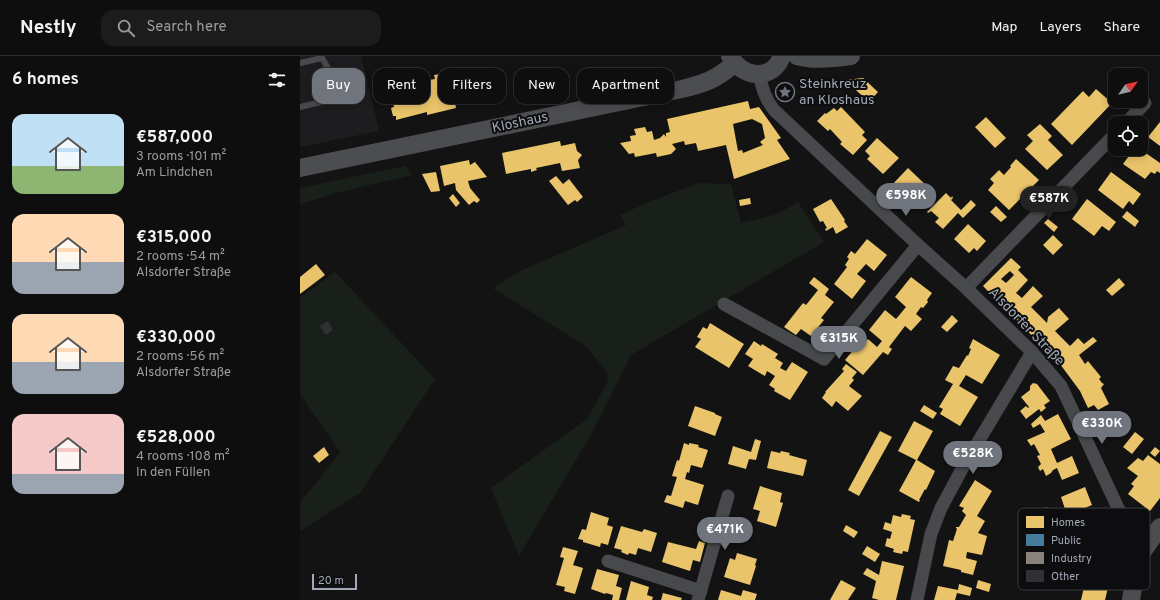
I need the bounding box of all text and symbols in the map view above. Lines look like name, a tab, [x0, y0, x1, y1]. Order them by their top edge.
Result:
search box	[101, 10, 381, 46]
text: Nestly	[20, 16, 77, 40]
icon: search	[115, 17, 137, 39]
text: Search here	[147, 18, 227, 37]
text: Map	[991, 19, 1017, 36]
text: Layers	[1039, 19, 1081, 36]
text: Share	[1103, 19, 1140, 36]
chip: Buy	[312, 68, 365, 104]
chip: Rent	[373, 68, 430, 104]
chip: Filters	[438, 68, 506, 104]
chip: New	[514, 68, 569, 104]
chip: Apartment	[577, 68, 674, 104]
north arrow	[1108, 68, 1148, 108]
map controls	[1108, 68, 1148, 156]
text: 6 homes	[12, 69, 79, 91]
icon: filters	[266, 69, 288, 91]
place label: Steinkreuz an Kloshaus	[799, 76, 875, 109]
place icon: Steinkreuz an Kloshaus	[774, 81, 796, 103]
street label: Kloshaus	[490, 109, 550, 137]
button: locate	[1108, 116, 1148, 156]
text: €587,000	[136, 127, 213, 149]
icon: home	[44, 130, 92, 178]
text: 3 rooms · 101 m²	[136, 149, 226, 165]
text: Am Lindchen	[136, 165, 213, 181]
pin: €598K	[878, 183, 934, 217]
pin: €587K	[1021, 186, 1077, 220]
text: €598K	[885, 188, 927, 204]
text: €587K	[1029, 191, 1069, 207]
text: €315,000	[136, 227, 212, 249]
icon: home	[44, 230, 92, 278]
text: 2 rooms · 54 m²	[136, 249, 225, 265]
text: Alsdorfer Straße	[136, 265, 231, 281]
street label: Alsdorfer Straße	[984, 284, 1068, 370]
pin: €315K	[811, 326, 867, 360]
text: €330,000	[136, 327, 216, 349]
icon: home	[44, 330, 92, 378]
text: €315K	[820, 331, 858, 347]
text: 2 rooms · 56 m²	[136, 349, 224, 365]
text: Alsdorfer Straße	[136, 365, 231, 381]
pin: €330K	[1074, 411, 1130, 445]
text: €330K	[1081, 416, 1123, 432]
text: €528,000	[136, 427, 216, 449]
icon: home	[44, 430, 92, 478]
pin: €528K	[945, 441, 1001, 475]
text: €528K	[952, 446, 994, 462]
text: 4 rooms · 108 m²	[136, 449, 230, 465]
text: In den Füllen	[136, 465, 210, 481]
legend	[1018, 508, 1150, 590]
text: Homes	[1051, 516, 1085, 530]
pin: €471K	[697, 517, 753, 551]
text: €471K	[706, 522, 744, 538]
text: Public	[1051, 534, 1081, 548]
text: Industry	[1051, 552, 1092, 566]
text: Other	[1051, 570, 1080, 584]
scale bar	[312, 572, 357, 591]
text: 20 m	[318, 574, 344, 588]

